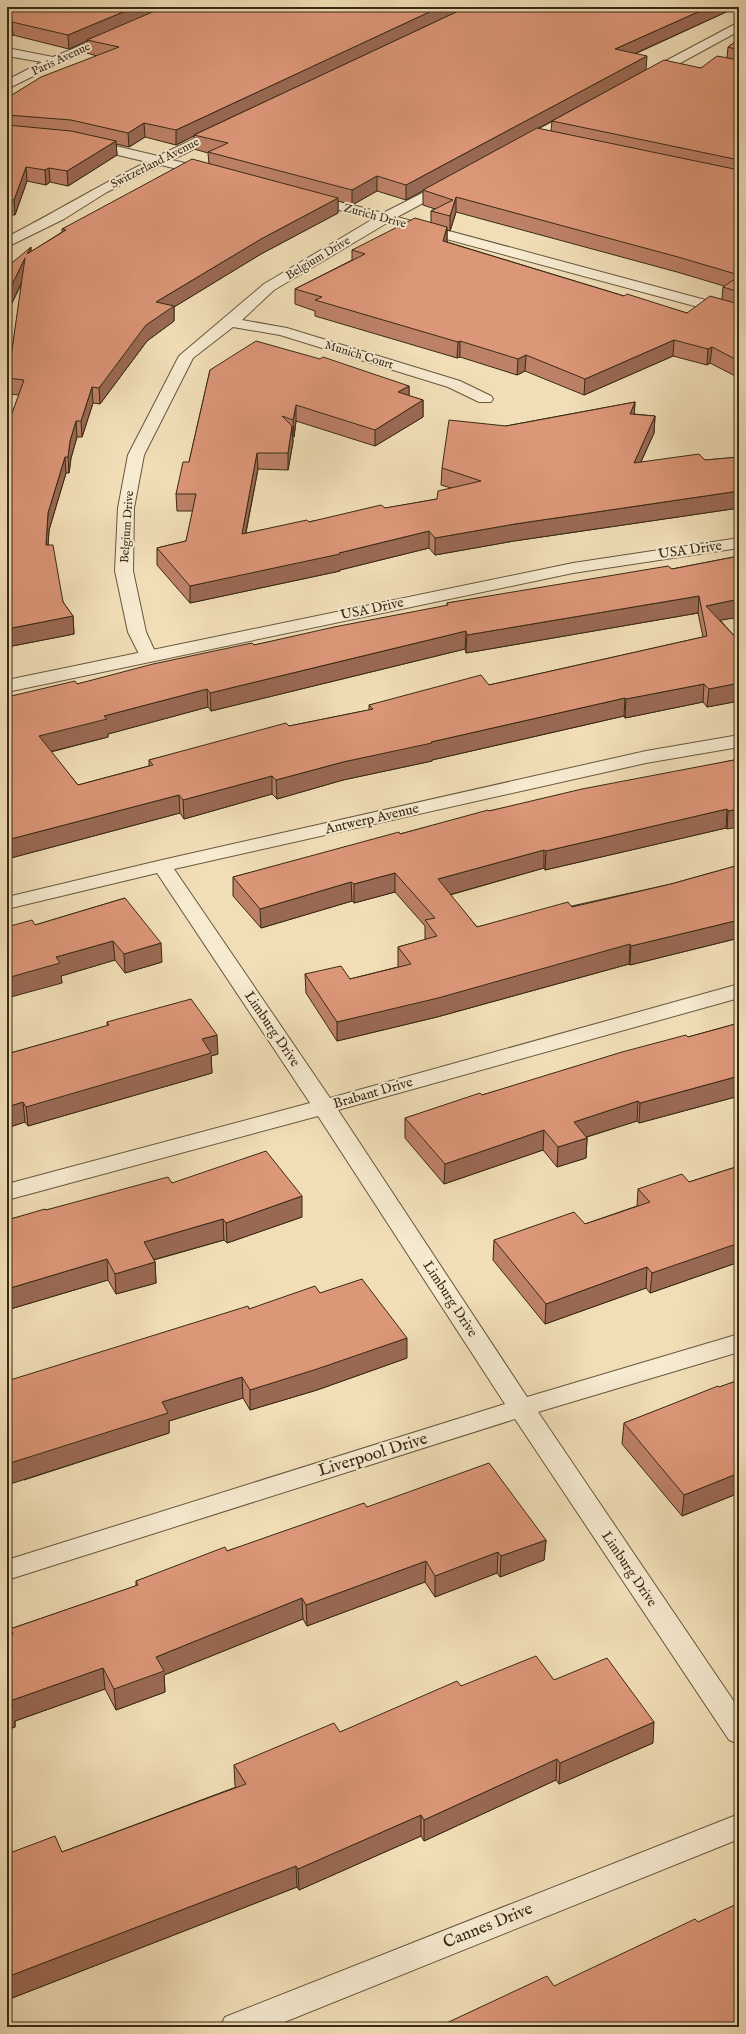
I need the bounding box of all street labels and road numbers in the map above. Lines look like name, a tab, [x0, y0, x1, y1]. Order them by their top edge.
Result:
street label: Paris Avenue	[29, 39, 93, 79]
street label: Switzerland Avenue	[108, 134, 202, 192]
street label: Zurich Drive	[342, 200, 408, 232]
street label: Belgium Drive	[283, 233, 353, 283]
street label: Munich Court	[323, 337, 395, 373]
street label: Belgium Drive	[117, 490, 137, 564]
street label: USA Drive	[657, 537, 724, 563]
street label: USA Drive	[339, 593, 406, 624]
street label: Antwerp Avenue	[322, 799, 421, 839]
street label: Limburg Drive	[240, 988, 304, 1071]
street label: Brabant Drive	[331, 1073, 415, 1113]
street label: Limburg Drive	[419, 1257, 482, 1341]
street label: Liverpool Drive	[316, 1428, 431, 1482]
street label: Limburg Drive	[597, 1528, 661, 1611]
street label: Cannes Drive	[440, 1898, 536, 1953]

